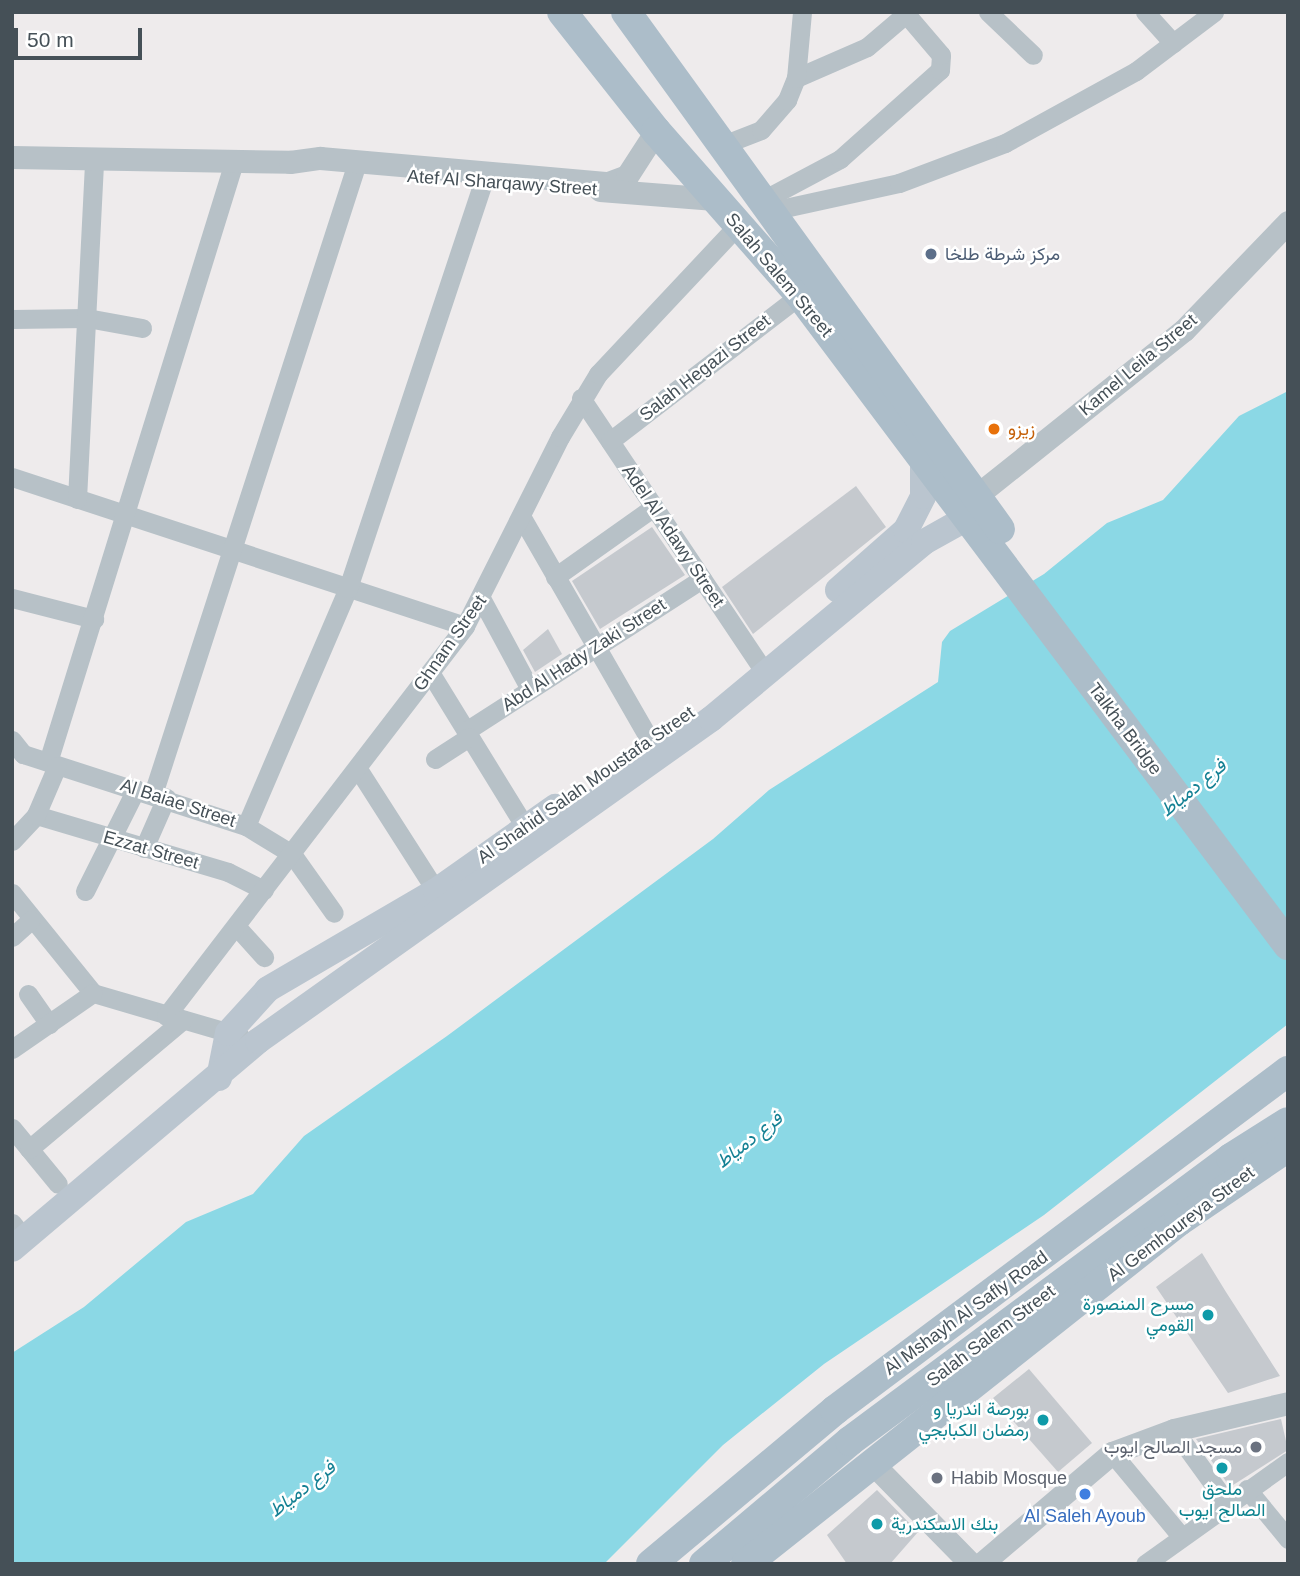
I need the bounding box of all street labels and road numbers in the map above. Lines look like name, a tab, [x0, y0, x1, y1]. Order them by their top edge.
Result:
street label: Atef Al Sharqawy Street	[406, 166, 598, 200]
street label: Salah Salem Street	[721, 209, 837, 341]
street label: Kamel Leila Street	[1075, 309, 1201, 421]
street label: Salah Hegazi Street	[635, 310, 775, 426]
street label: Adel Al Adawy Street	[617, 460, 729, 612]
street label: Ghnam Street	[409, 591, 491, 695]
street label: Abd Al Hady Zaki Street	[498, 594, 670, 716]
street label: Talkha Bridge	[1084, 679, 1166, 779]
street label: Al Shahid Salah Moustafa Street	[473, 702, 699, 868]
street label: Al Baiae Street	[118, 774, 238, 832]
street label: Ezzat Street	[101, 826, 201, 874]
street label: Al Gemhoureya Street	[1103, 1162, 1259, 1286]
street label: Al Mshayh Al Safly Road	[880, 1246, 1052, 1380]
street label: Salah Salem Street	[923, 1281, 1059, 1391]

